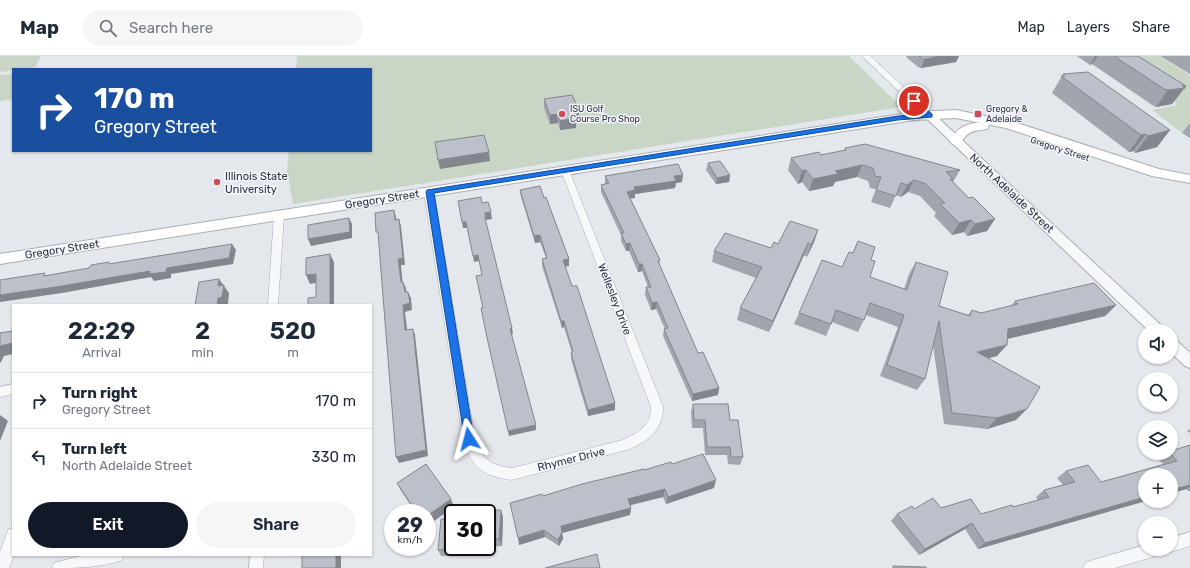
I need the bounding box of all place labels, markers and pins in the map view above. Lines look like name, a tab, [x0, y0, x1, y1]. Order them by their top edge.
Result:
pin	[897, 84, 931, 118]
place label: ISU Golf Course Pro Shop	[570, 104, 640, 124]
place label: Gregory & Adelaide	[986, 104, 1028, 124]
marker: ISU Golf Course Pro Shop	[557, 109, 567, 119]
marker: Gregory & Adelaide	[973, 109, 983, 119]
place label: Illinois State University	[225, 170, 288, 196]
marker: Illinois State University	[212, 177, 222, 187]

